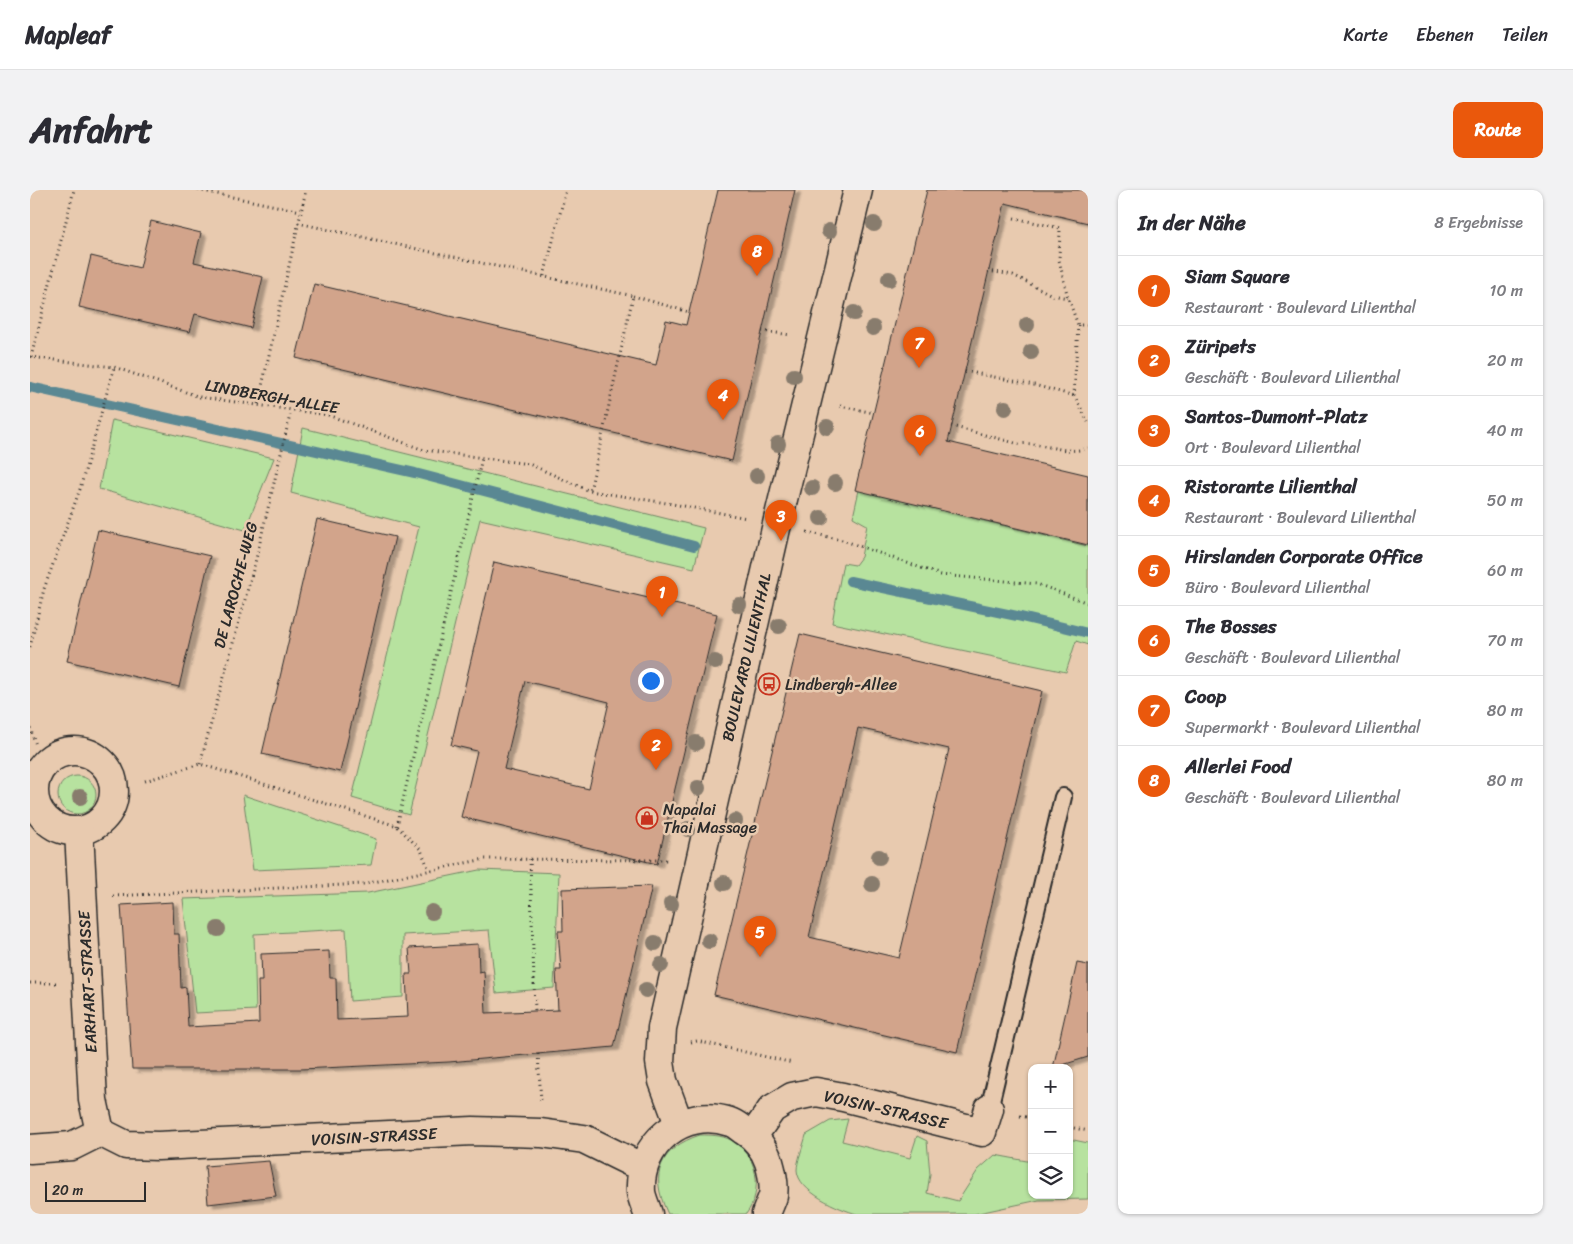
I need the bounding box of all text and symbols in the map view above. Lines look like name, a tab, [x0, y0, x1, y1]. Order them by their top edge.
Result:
text: Mapleaf	[25, 14, 111, 56]
text: Karte	[1344, 19, 1388, 51]
text: Ebenen	[1416, 19, 1474, 51]
text: Teilen	[1502, 19, 1548, 51]
text: Anfahrt	[30, 99, 153, 161]
button: Route	[1453, 102, 1543, 158]
text: In der Nähe	[1138, 204, 1246, 242]
text: 8 Ergebnisse	[1434, 208, 1523, 237]
pin: 8	[741, 235, 773, 276]
text: Siam Square	[1185, 260, 1290, 293]
text: 1	[1151, 276, 1157, 305]
text: 10 m	[1490, 276, 1523, 305]
text: Restaurant · Boulevard Lilienthal	[1185, 293, 1416, 322]
pin: 7	[903, 327, 935, 368]
text: Züripets	[1185, 330, 1256, 363]
text: 2	[1149, 346, 1159, 375]
text: 20 m	[1487, 346, 1523, 375]
text: Geschäft · Boulevard Lilienthal	[1185, 363, 1400, 392]
street label: LINDBERGH-ALLEE	[203, 370, 342, 423]
pin: 4	[707, 379, 739, 420]
text: Santos-Dumont-Platz	[1185, 400, 1368, 433]
pin: 6	[904, 415, 936, 456]
text: 3	[1150, 416, 1158, 445]
text: 40 m	[1486, 416, 1523, 445]
text: Ort · Boulevard Lilienthal	[1185, 433, 1361, 462]
text: Ristorante Lilienthal	[1185, 470, 1357, 503]
text: 4	[1149, 486, 1159, 515]
text: 50 m	[1487, 486, 1523, 515]
pin: 3	[765, 500, 797, 541]
text: Restaurant · Boulevard Lilienthal	[1185, 503, 1416, 532]
street label: DE LAROCHE-WEG	[205, 519, 266, 651]
text: Hirslanden Corporate Office	[1185, 540, 1423, 573]
text: 5	[1149, 556, 1159, 585]
text: 60 m	[1487, 556, 1523, 585]
street label: BOULEVARD LILIENTHAL	[713, 569, 780, 744]
text: Büro · Boulevard Lilienthal	[1185, 573, 1370, 602]
pin: 1	[646, 576, 678, 617]
text: The Bosses	[1185, 610, 1277, 643]
text: 6	[1149, 626, 1159, 655]
text: 70 m	[1487, 626, 1523, 655]
text: Geschäft · Boulevard Lilienthal	[1185, 643, 1400, 672]
your location	[638, 668, 664, 694]
place label: Lindbergh-Allee	[785, 670, 897, 699]
bus stop icon: Lindbergh-Allee	[757, 672, 781, 696]
text: Coop	[1185, 680, 1226, 713]
text: 7	[1149, 696, 1159, 725]
text: 80 m	[1487, 696, 1523, 725]
text: Supermarkt · Boulevard Lilienthal	[1185, 713, 1421, 742]
pin: 2	[640, 729, 672, 770]
text: Allerlei Food	[1185, 750, 1291, 783]
text: 8	[1149, 766, 1159, 795]
text: 80 m	[1487, 766, 1523, 795]
text: Geschäft · Boulevard Lilienthal	[1185, 783, 1400, 812]
place label: Napalai Thai Massage	[663, 795, 757, 842]
shop icon: Napalai Thai Massage	[635, 806, 659, 830]
street label: EARHART-STRASSE	[69, 909, 106, 1054]
pin: 5	[744, 916, 776, 957]
map controls	[1028, 1064, 1073, 1199]
button: +	[1028, 1064, 1073, 1109]
street label: VOISIN-STRASSE	[821, 1081, 952, 1138]
button: −	[1028, 1109, 1073, 1154]
street label: VOISIN-STRASSE	[310, 1119, 439, 1154]
button: layers	[1028, 1154, 1073, 1199]
text: 20 m	[52, 1178, 83, 1203]
scale bar	[45, 1179, 146, 1202]

